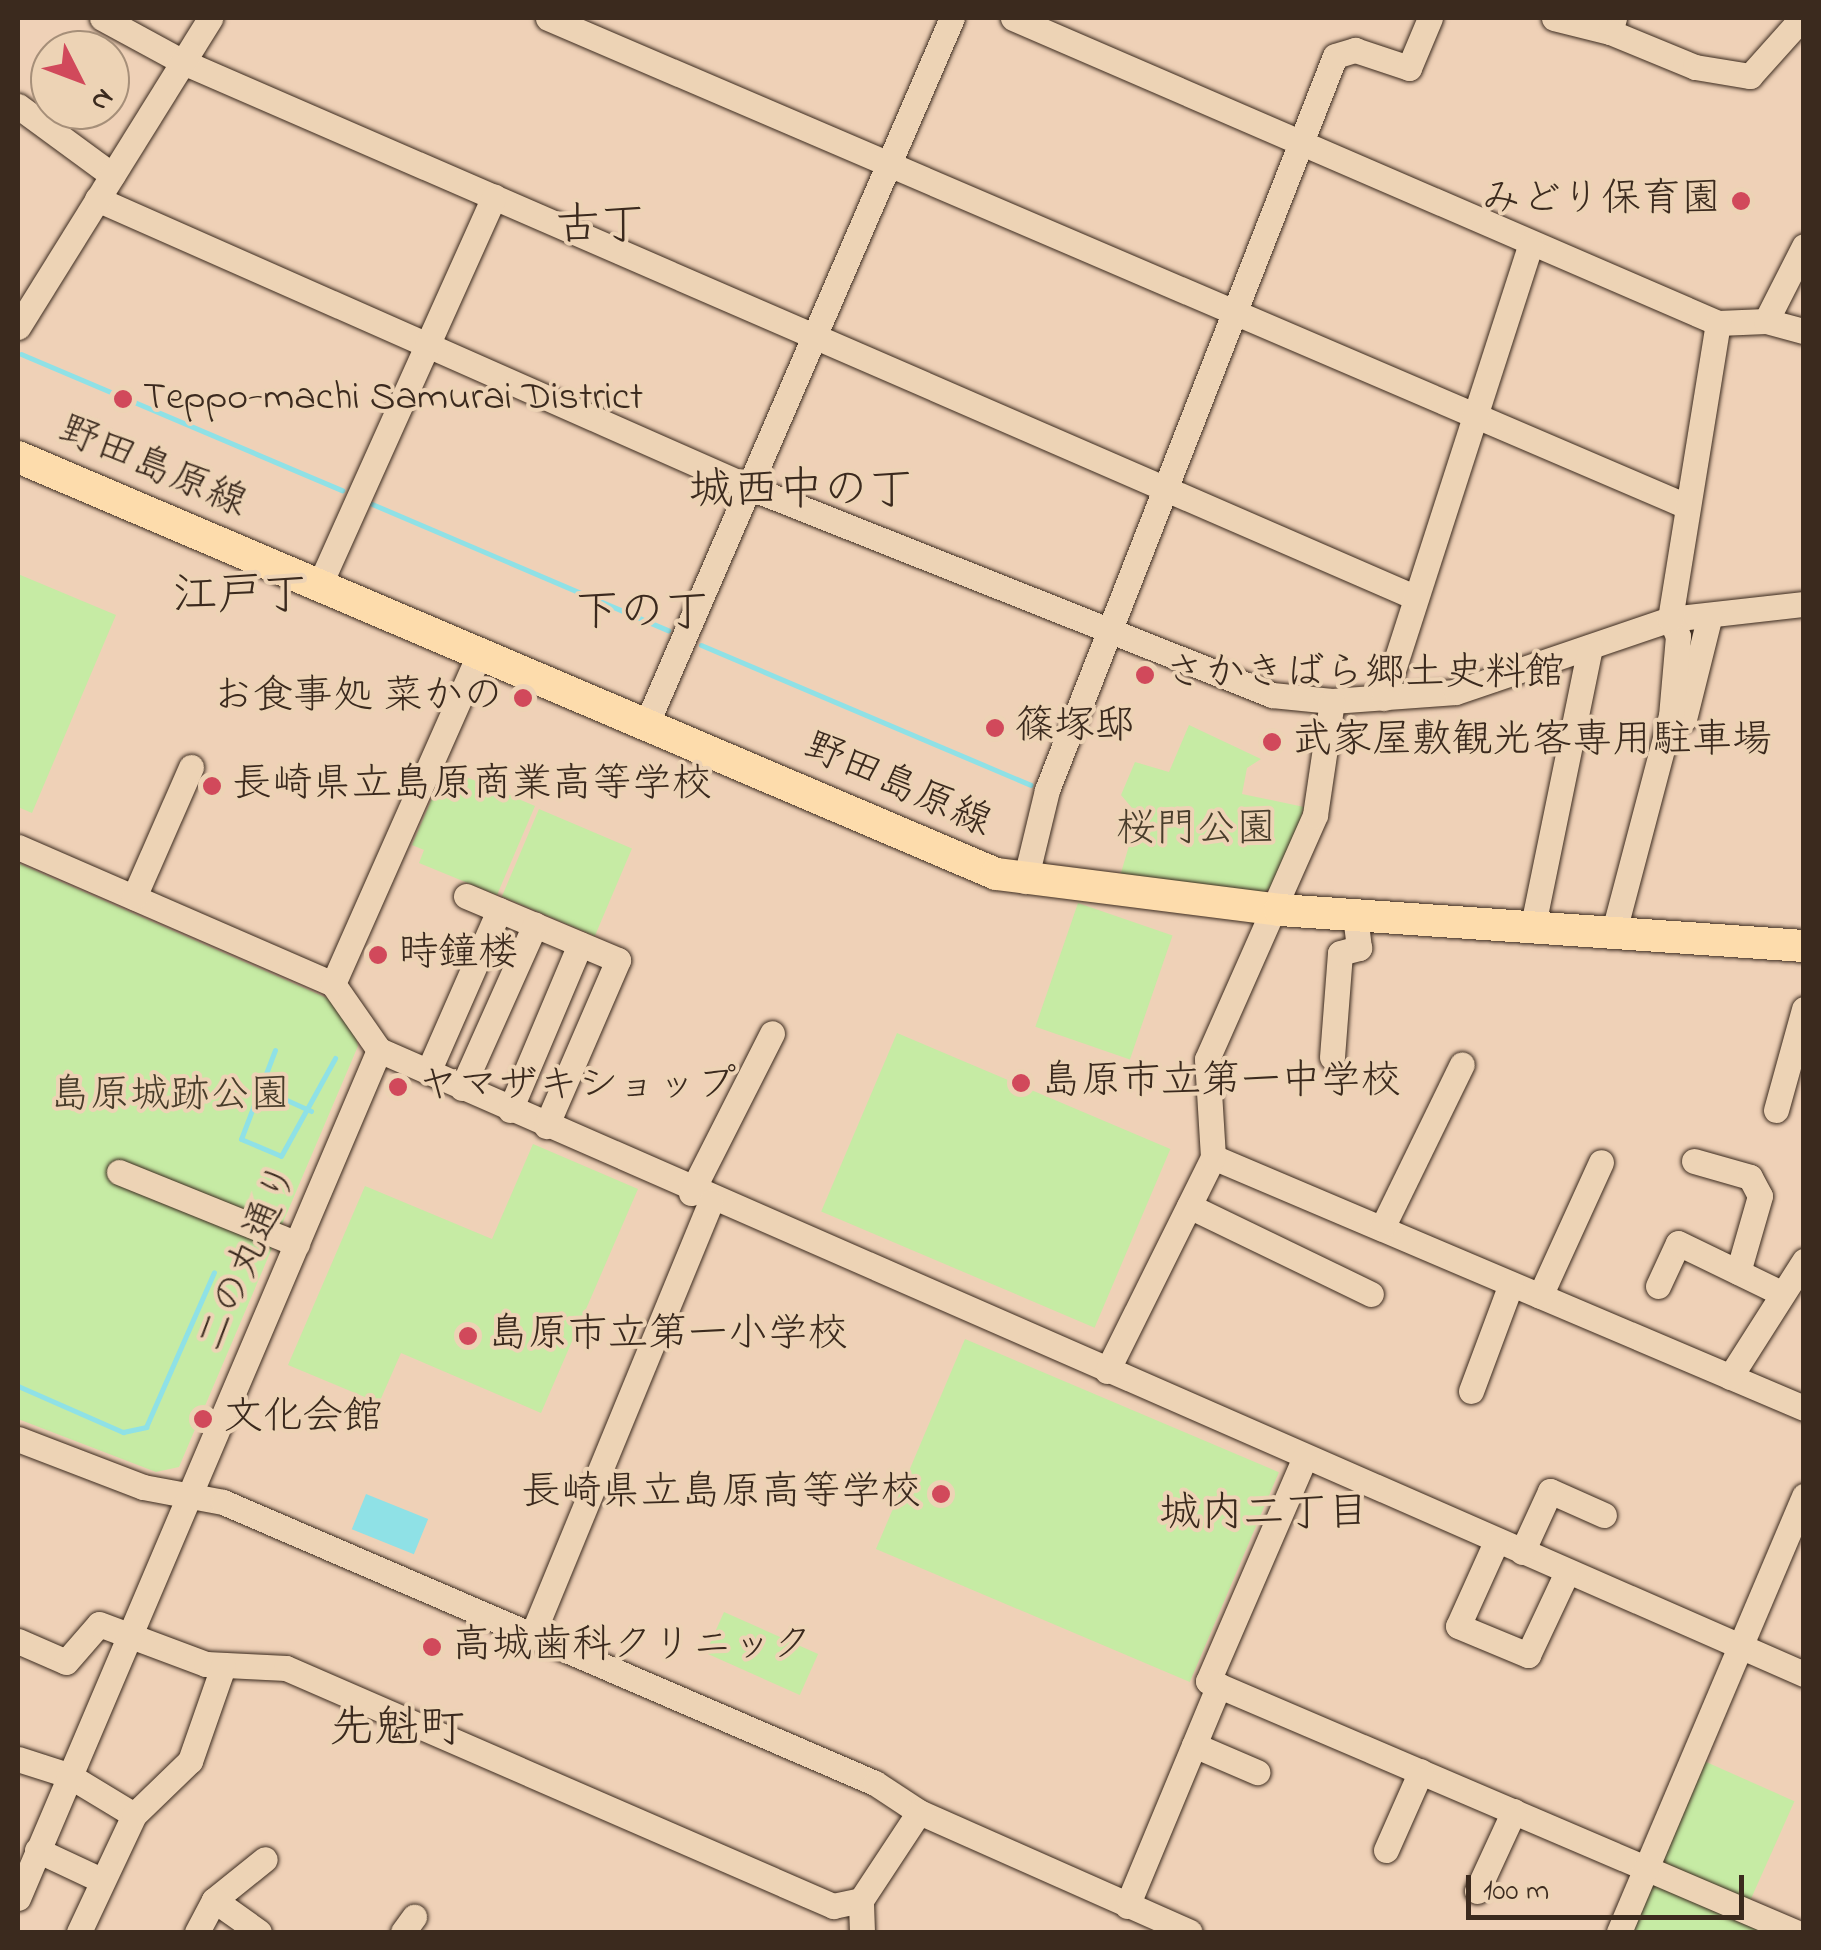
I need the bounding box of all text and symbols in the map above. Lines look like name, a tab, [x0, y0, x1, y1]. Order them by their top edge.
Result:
north arrow	[30, 30, 130, 130]
text: N	[80, 78, 123, 120]
place label: みどり保育園	[1481, 177, 1721, 225]
marker: みどり保育園	[1730, 190, 1752, 212]
district label: 古丁	[555, 201, 645, 255]
place label: Teppo-machi Samurai District	[143, 375, 643, 423]
marker: Teppo-machi Samurai District	[112, 388, 134, 410]
street label: 野田島原線	[51, 407, 253, 529]
district label: 城西中の丁	[689, 466, 913, 520]
district label: 江戸丁	[173, 571, 307, 625]
district label: 下の丁	[575, 588, 709, 642]
place label: さかきばら郷土史料館	[1165, 651, 1565, 699]
marker: さかきばら郷土史料館	[1134, 664, 1156, 686]
place label: お食事処 菜かの	[213, 674, 503, 722]
marker: お食事処 菜かの	[512, 687, 534, 709]
place label: 篠塚邸	[1015, 704, 1135, 752]
marker: 篠塚邸	[984, 717, 1006, 739]
place label: 武家屋敷観光客専用駐車場	[1292, 718, 1772, 766]
street label: 野田島原線	[796, 723, 998, 849]
marker: 武家屋敷観光客専用駐車場	[1261, 731, 1283, 753]
place label: 長崎県立島原商業高等学校	[232, 762, 712, 810]
marker: 長崎県立島原商業高等学校	[201, 775, 223, 797]
park label: 桜門公園	[1116, 807, 1276, 855]
place label: 時鐘楼	[398, 931, 518, 979]
marker: 時鐘楼	[367, 944, 389, 966]
place label: 島原市立第一中学校	[1041, 1059, 1401, 1107]
place label: ヤマザキショップ	[418, 1063, 738, 1111]
marker: 島原市立第一中学校	[1010, 1072, 1032, 1094]
park label: 島原城跡公園	[50, 1073, 290, 1121]
marker: ヤマザキショップ	[387, 1076, 409, 1098]
street label: 二の丸通り	[189, 1157, 311, 1359]
place label: 島原市立第一小学校	[488, 1312, 848, 1360]
marker: 島原市立第一小学校	[457, 1325, 479, 1347]
place label: 文化会館	[223, 1395, 383, 1443]
marker: 文化会館	[192, 1408, 214, 1430]
place label: 長崎県立島原高等学校	[521, 1470, 921, 1518]
marker: 長崎県立島原高等学校	[930, 1483, 952, 1505]
district label: 城内二丁目	[1159, 1490, 1369, 1540]
place label: 高城歯科クリニック	[452, 1623, 812, 1671]
marker: 高城歯科クリニック	[421, 1636, 443, 1658]
district label: 先魁町	[330, 1704, 464, 1758]
scale bar	[1471, 1855, 1748, 1917]
text: 100 m	[1483, 1870, 1549, 1914]

